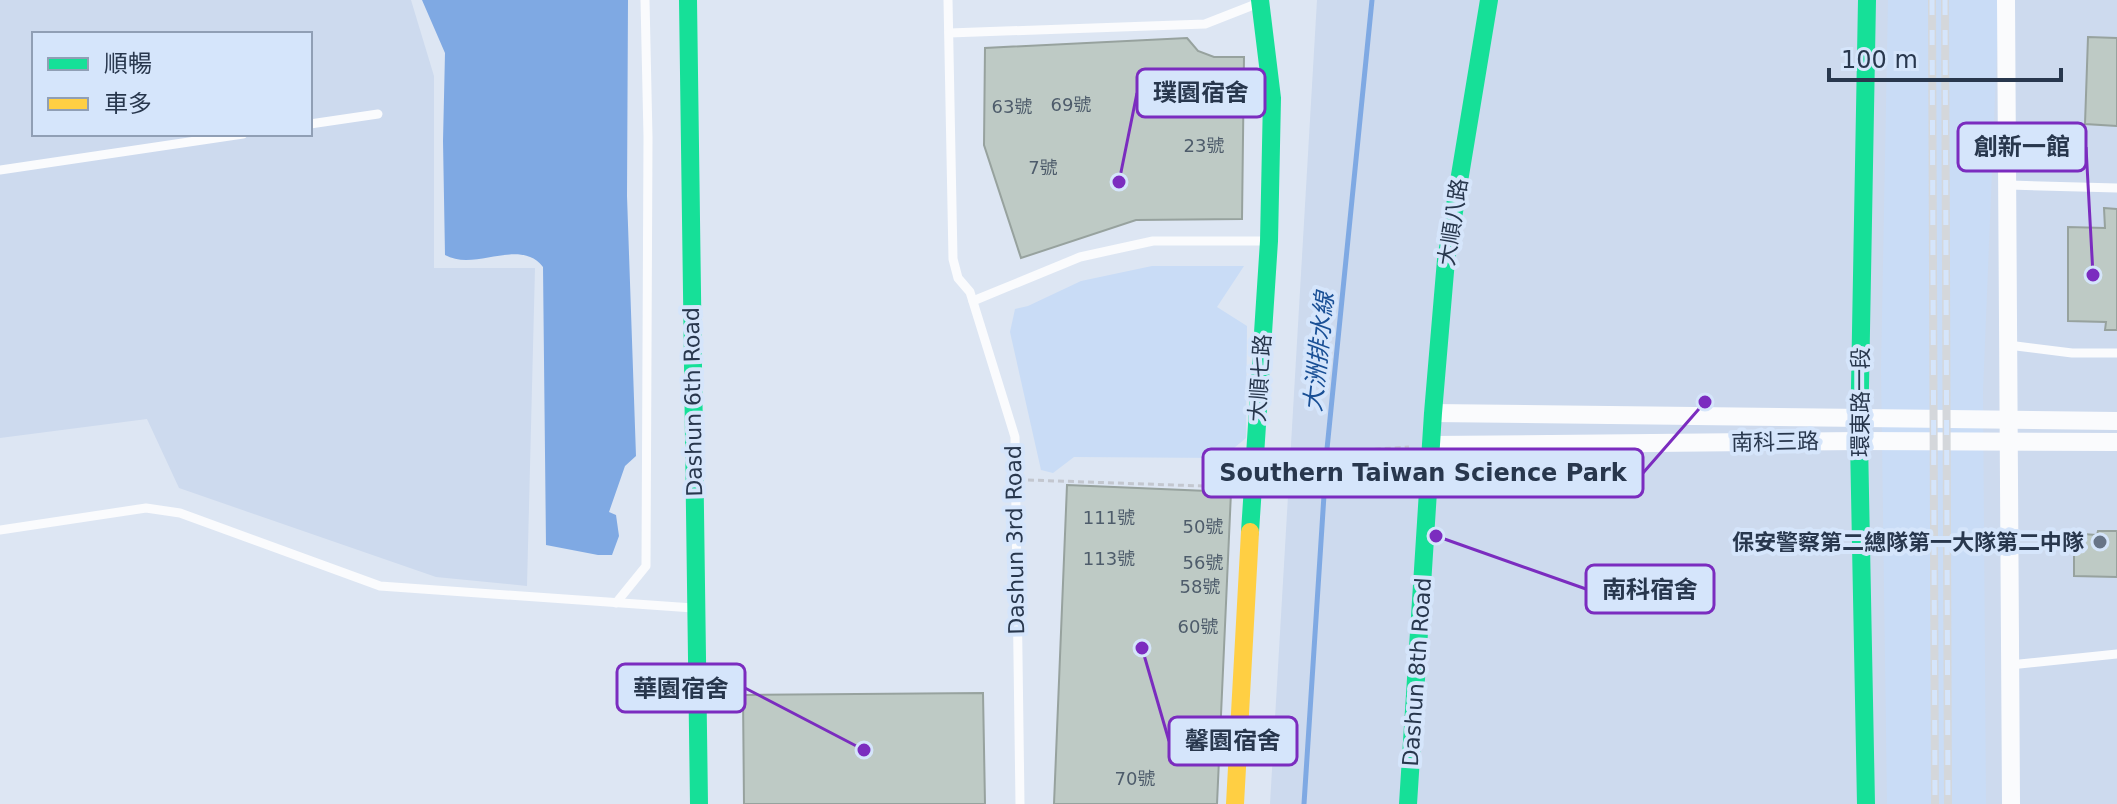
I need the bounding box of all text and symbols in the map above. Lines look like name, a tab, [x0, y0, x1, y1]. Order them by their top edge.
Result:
legend	[32, 32, 312, 136]
scale bar	[1829, 32, 2061, 82]
text: 100 m	[1841, 46, 1918, 74]
text: 順暢	[104, 50, 152, 78]
callout: 璞園宿舍	[1137, 69, 1265, 117]
text: 璞園宿舍	[1153, 79, 1249, 107]
text: 車多	[104, 90, 152, 118]
house number: 69號	[1051, 94, 1091, 115]
house number: 63號	[992, 96, 1032, 117]
callout: 創新一館	[1958, 123, 2086, 171]
text: 創新一館	[1974, 133, 2070, 161]
house number: 23號	[1184, 135, 1224, 156]
house number: 7號	[1028, 157, 1058, 178]
street label: 大順八路	[1434, 177, 1472, 267]
water label: 大洲排水線	[1299, 288, 1340, 413]
street label: Dashun 6th Road	[679, 307, 707, 497]
street label: 大順七路	[1244, 333, 1276, 423]
street label: 環東路一段	[1848, 347, 1873, 457]
street label: 南科三路	[1731, 429, 1819, 455]
street label: Dashun 3rd Road	[1001, 445, 1029, 635]
callout: Southern Taiwan Science Park	[1203, 449, 1643, 497]
text: Southern Taiwan Science Park	[1219, 459, 1628, 487]
house number: 111號	[1083, 507, 1135, 528]
house number: 50號	[1183, 516, 1223, 537]
place label: 保安警察第二總隊第一大隊第二中隊	[1732, 530, 2084, 555]
marker: 保安警察第二總隊第一大隊第二中隊	[2091, 533, 2109, 551]
house number: 113號	[1083, 548, 1135, 569]
house number: 56號	[1183, 552, 1223, 573]
callout: 南科宿舍	[1586, 565, 1714, 613]
house number: 58號	[1180, 576, 1220, 597]
text: 南科宿舍	[1602, 576, 1698, 604]
street label: Dashun 8th Road	[1398, 577, 1436, 767]
house number: 60號	[1178, 616, 1218, 637]
callout: 華園宿舍	[617, 664, 745, 712]
text: 華園宿舍	[633, 675, 729, 703]
callout: 馨園宿舍	[1169, 717, 1297, 765]
text: 馨園宿舍	[1185, 727, 1281, 755]
house number: 70號	[1115, 768, 1155, 789]

